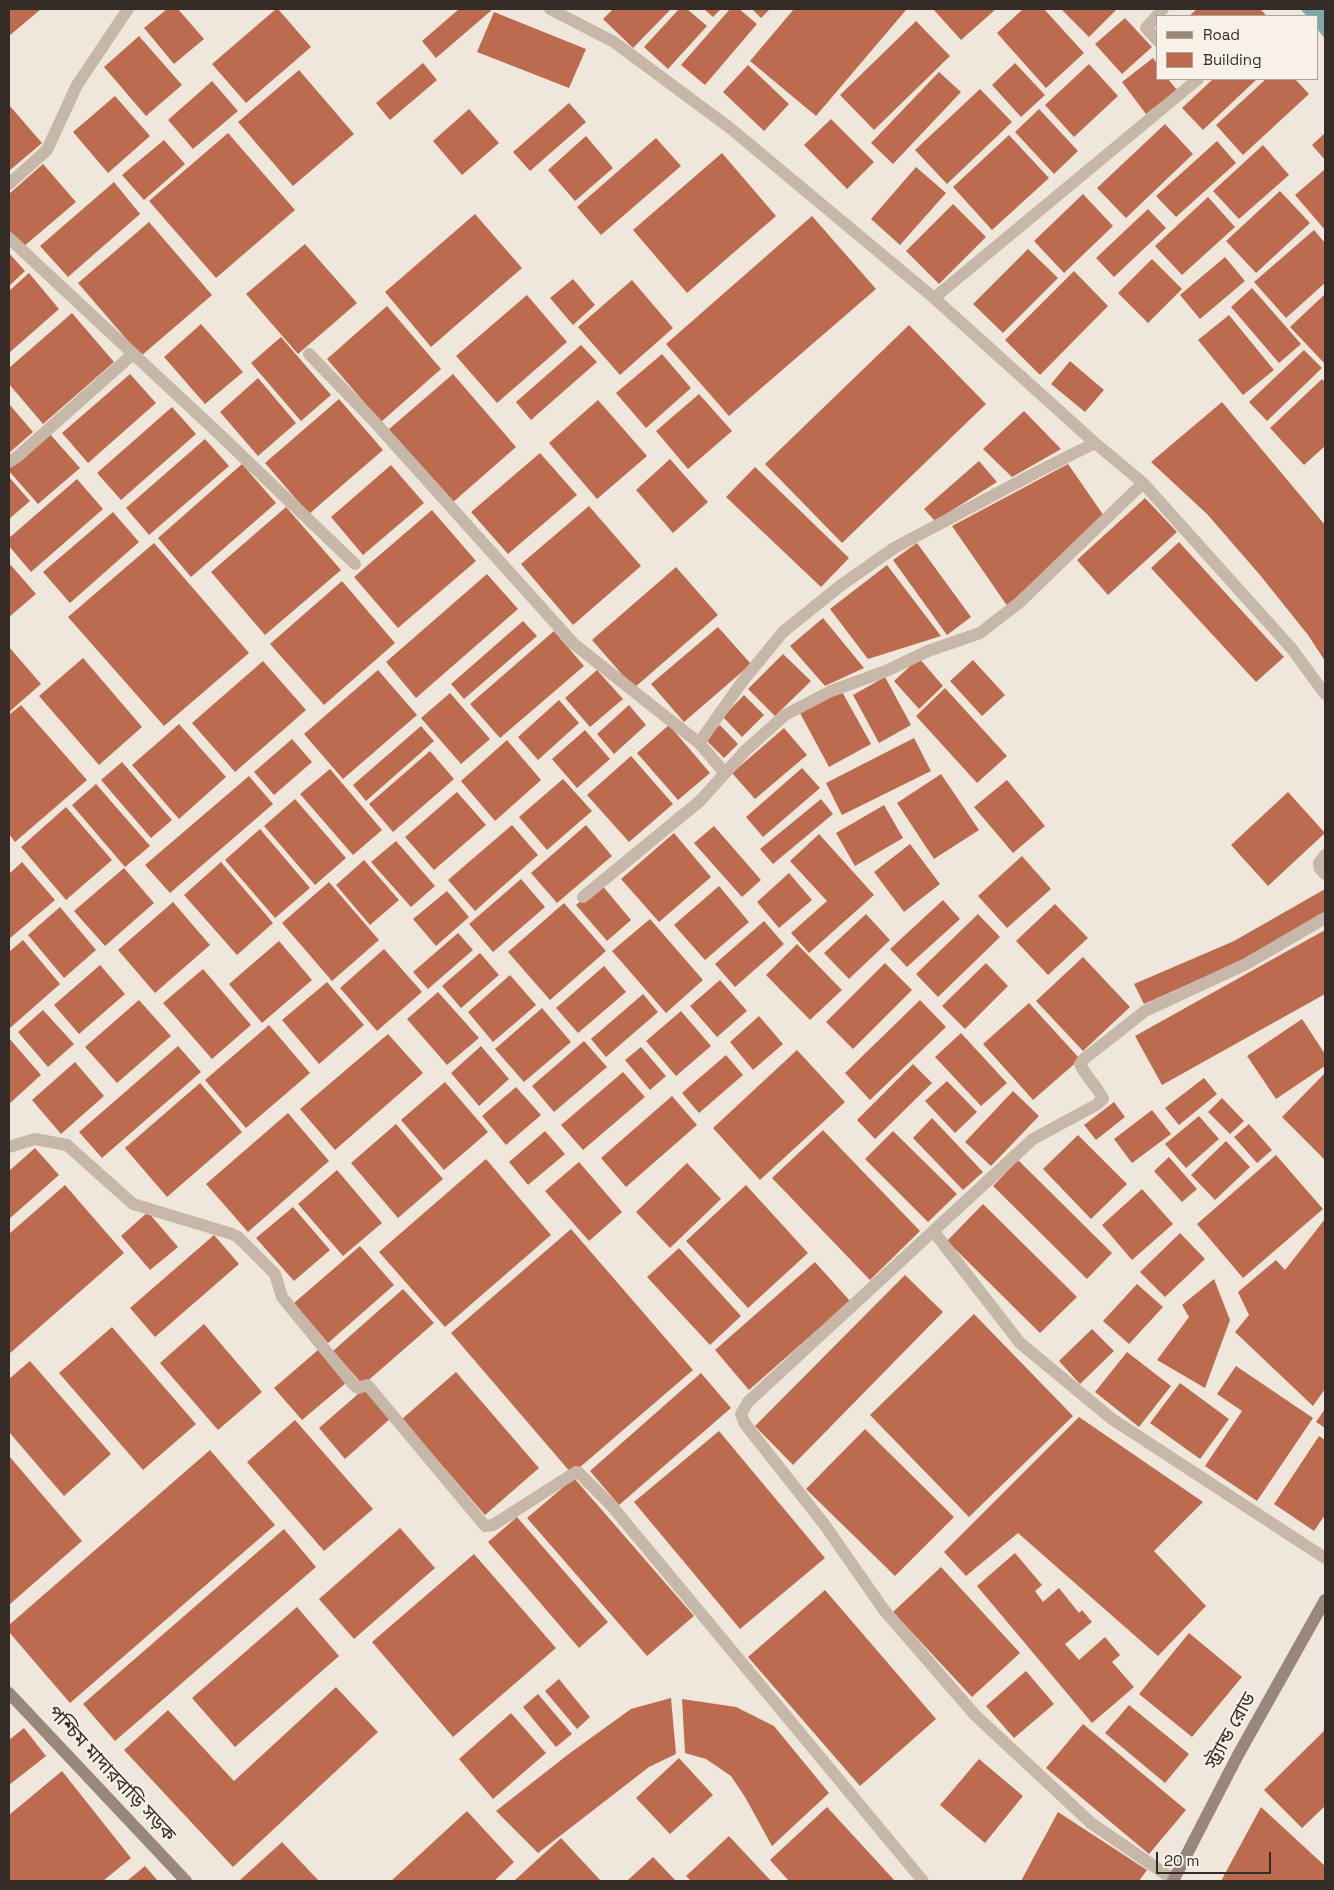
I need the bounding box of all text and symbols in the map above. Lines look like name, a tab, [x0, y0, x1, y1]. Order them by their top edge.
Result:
legend	[1156, 15, 1319, 80]
text: Road	[1203, 25, 1240, 44]
text: Building	[1203, 50, 1262, 69]
street label: স্ট্র্যান্ড রোড	[1201, 1689, 1261, 1773]
street label: পশ্চিম মাদারবাড়ি সড়ক	[42, 1701, 180, 1847]
scale bar	[1159, 1842, 1274, 1874]
text: 20 m	[1164, 1851, 1199, 1870]

